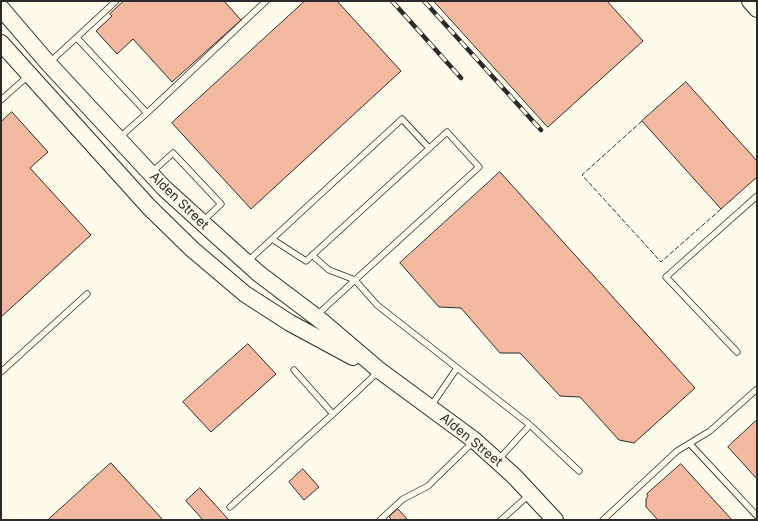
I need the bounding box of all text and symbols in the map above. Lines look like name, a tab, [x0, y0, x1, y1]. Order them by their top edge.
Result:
street label: Alden Street	[146, 169, 212, 233]
street label: Alden Street	[437, 410, 505, 470]

